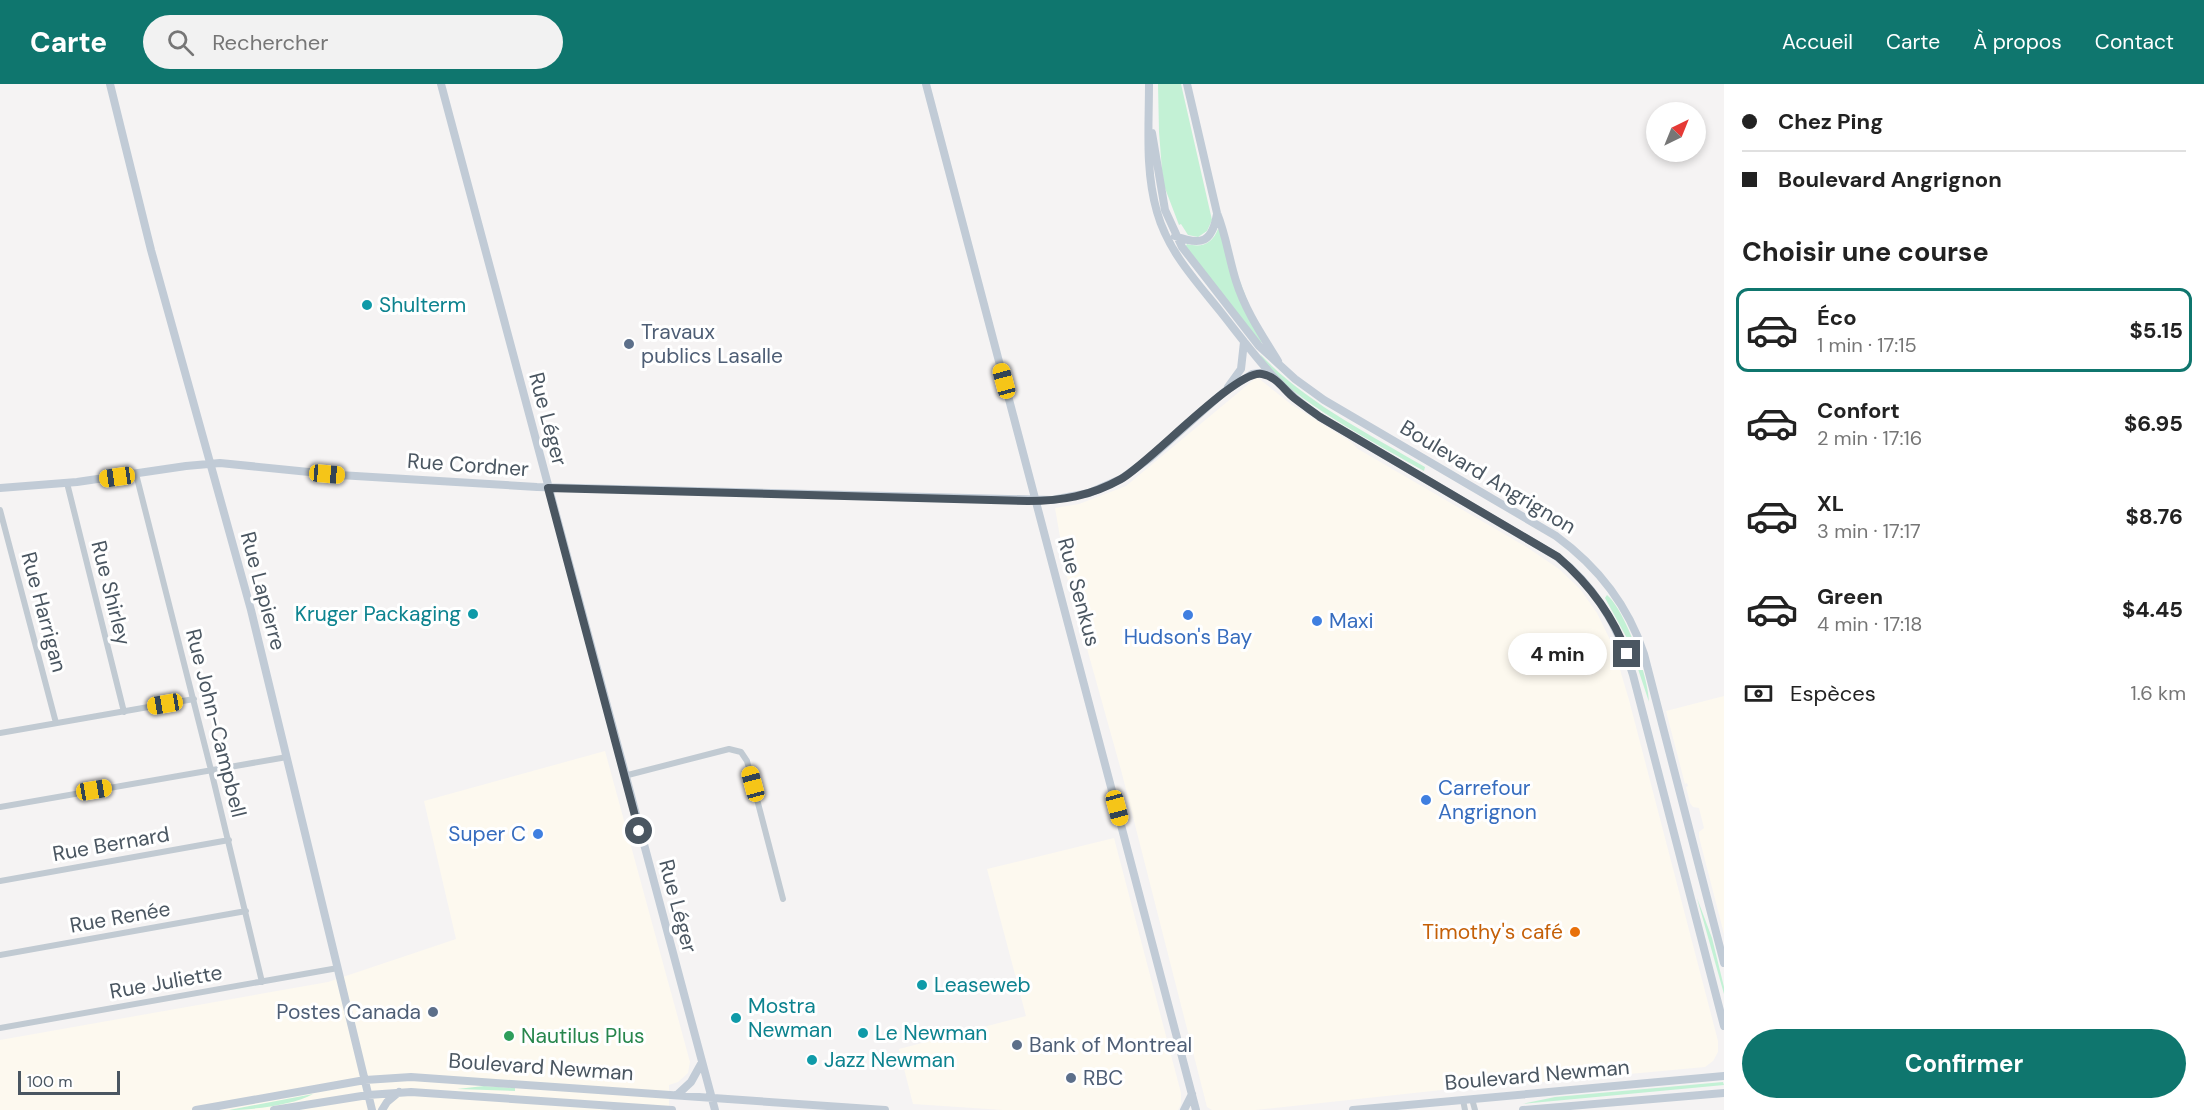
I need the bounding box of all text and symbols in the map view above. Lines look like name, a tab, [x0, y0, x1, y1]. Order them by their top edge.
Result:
search box	[143, 15, 563, 69]
text: Carte	[30, 24, 107, 61]
icon: search	[164, 26, 197, 59]
text: Rechercher	[212, 28, 328, 57]
text: Accueil	[1782, 28, 1853, 56]
text: Carte	[1886, 28, 1940, 56]
text: À propos	[1973, 28, 2062, 56]
text: Contact	[2095, 28, 2174, 56]
north arrow	[1646, 102, 1706, 162]
map controls	[1646, 102, 1706, 162]
text: Chez Ping	[1778, 107, 1883, 136]
text: Boulevard Angrignon	[1778, 165, 2002, 194]
text: Choisir une course	[1742, 234, 1989, 269]
place label: Shulterm	[379, 291, 466, 319]
marker: Shulterm	[360, 298, 374, 312]
icon: car	[1745, 303, 1799, 357]
text: Éco	[1817, 303, 1857, 332]
text: $5.15	[2130, 316, 2183, 345]
place label: Travaux publics Lasalle	[641, 318, 783, 370]
text: 1 min · 17:15	[1817, 332, 1917, 358]
marker: Travaux publics Lasalle	[622, 337, 636, 351]
car	[991, 361, 1017, 401]
street label: Rue Léger	[522, 369, 574, 469]
icon: car	[1745, 396, 1799, 450]
text: Confort	[1817, 396, 1900, 425]
text: $6.95	[2124, 409, 2183, 438]
street label: Boulevard Angrignon	[1395, 413, 1581, 541]
text: 2 min · 17:16	[1817, 425, 1922, 451]
street label: Rue Cordner	[406, 447, 530, 483]
car	[308, 463, 346, 485]
car	[98, 466, 136, 488]
icon: car	[1745, 489, 1799, 543]
text: XL	[1817, 489, 1844, 518]
text: $8.76	[2125, 502, 2183, 531]
text: 3 min · 17:17	[1817, 518, 1921, 544]
street label: Rue Lapierre	[234, 529, 292, 653]
street label: Rue Senkus	[1051, 535, 1107, 649]
street label: Rue Shirley	[84, 538, 138, 649]
street label: Rue Harrigan	[14, 549, 74, 675]
icon: car	[1745, 582, 1799, 636]
text: Green	[1817, 582, 1883, 611]
text: $4.45	[2122, 595, 2183, 624]
place label: Kruger Packaging	[295, 600, 461, 628]
marker: Kruger Packaging	[466, 607, 480, 621]
place label: Maxi	[1329, 607, 1374, 635]
marker: Hudson's Bay	[1181, 608, 1195, 622]
text: 4 min · 17:18	[1817, 611, 1923, 637]
marker: Maxi	[1310, 614, 1324, 628]
place label: Hudson's Bay	[1124, 623, 1253, 651]
street label: Rue John-Campbell	[179, 626, 253, 820]
callout: 4 min	[1507, 633, 1606, 675]
route end	[1613, 640, 1640, 667]
text: 4 min	[1530, 641, 1585, 667]
icon: cash	[1742, 677, 1775, 710]
text: Espèces	[1790, 679, 1876, 708]
text: 1.6 km	[2131, 680, 2186, 706]
car	[146, 692, 184, 716]
car	[740, 764, 766, 804]
place label: Carrefour Angrignon	[1438, 774, 1537, 826]
car	[75, 778, 113, 802]
car	[1104, 788, 1130, 828]
marker: Carrefour Angrignon	[1419, 793, 1433, 807]
route start	[625, 817, 652, 844]
street label: Rue Bernard	[50, 820, 172, 868]
place label: Super C	[448, 820, 526, 848]
marker: Super C	[531, 827, 545, 841]
street label: Rue Léger	[652, 856, 704, 956]
street label: Rue Renée	[67, 894, 173, 940]
place label: Timothy's café	[1422, 918, 1563, 946]
marker: Timothy's café	[1568, 925, 1582, 939]
street label: Rue Juliette	[107, 958, 225, 1006]
place label: Leaseweb	[934, 971, 1031, 999]
marker: Leaseweb	[915, 978, 929, 992]
place label: Mostra Newman	[748, 992, 832, 1044]
place label: Postes Canada	[276, 998, 421, 1026]
marker: Postes Canada	[426, 1005, 440, 1019]
marker: Mostra Newman	[729, 1011, 743, 1025]
place label: Le Newman	[875, 1019, 987, 1047]
place label: Nautilus Plus	[521, 1022, 645, 1050]
marker: Le Newman	[856, 1026, 870, 1040]
marker: Nautilus Plus	[502, 1029, 516, 1043]
button: Confirmer	[1742, 1029, 2186, 1098]
place label: Bank of Montreal	[1029, 1031, 1192, 1059]
marker: Bank of Montreal	[1010, 1038, 1024, 1052]
place label: Jazz Newman	[824, 1046, 955, 1074]
street label: Boulevard Newman	[447, 1047, 635, 1087]
marker: Jazz Newman	[805, 1053, 819, 1067]
street label: Boulevard Newman	[1443, 1053, 1631, 1097]
place label: RBC	[1083, 1064, 1123, 1092]
scale bar	[18, 1068, 120, 1096]
text: 100 m	[27, 1071, 72, 1092]
marker: RBC	[1064, 1071, 1078, 1085]

